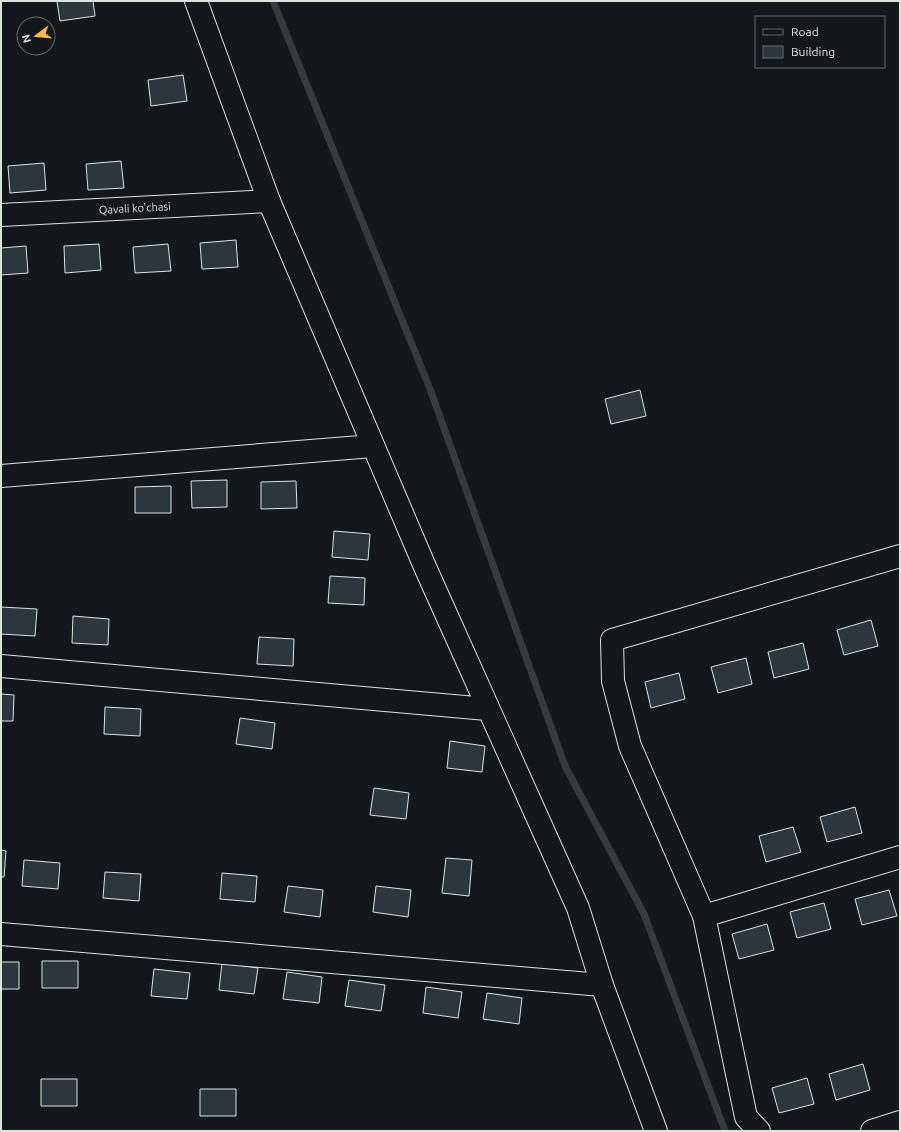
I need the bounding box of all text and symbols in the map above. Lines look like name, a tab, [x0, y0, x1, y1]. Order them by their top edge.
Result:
north arrow	[16, 16, 56, 56]
legend	[755, 16, 885, 68]
text: Road	[791, 25, 819, 38]
text: N	[19, 33, 33, 44]
text: Building	[791, 45, 835, 58]
street label: Qavali ko'chasi	[99, 200, 171, 216]

